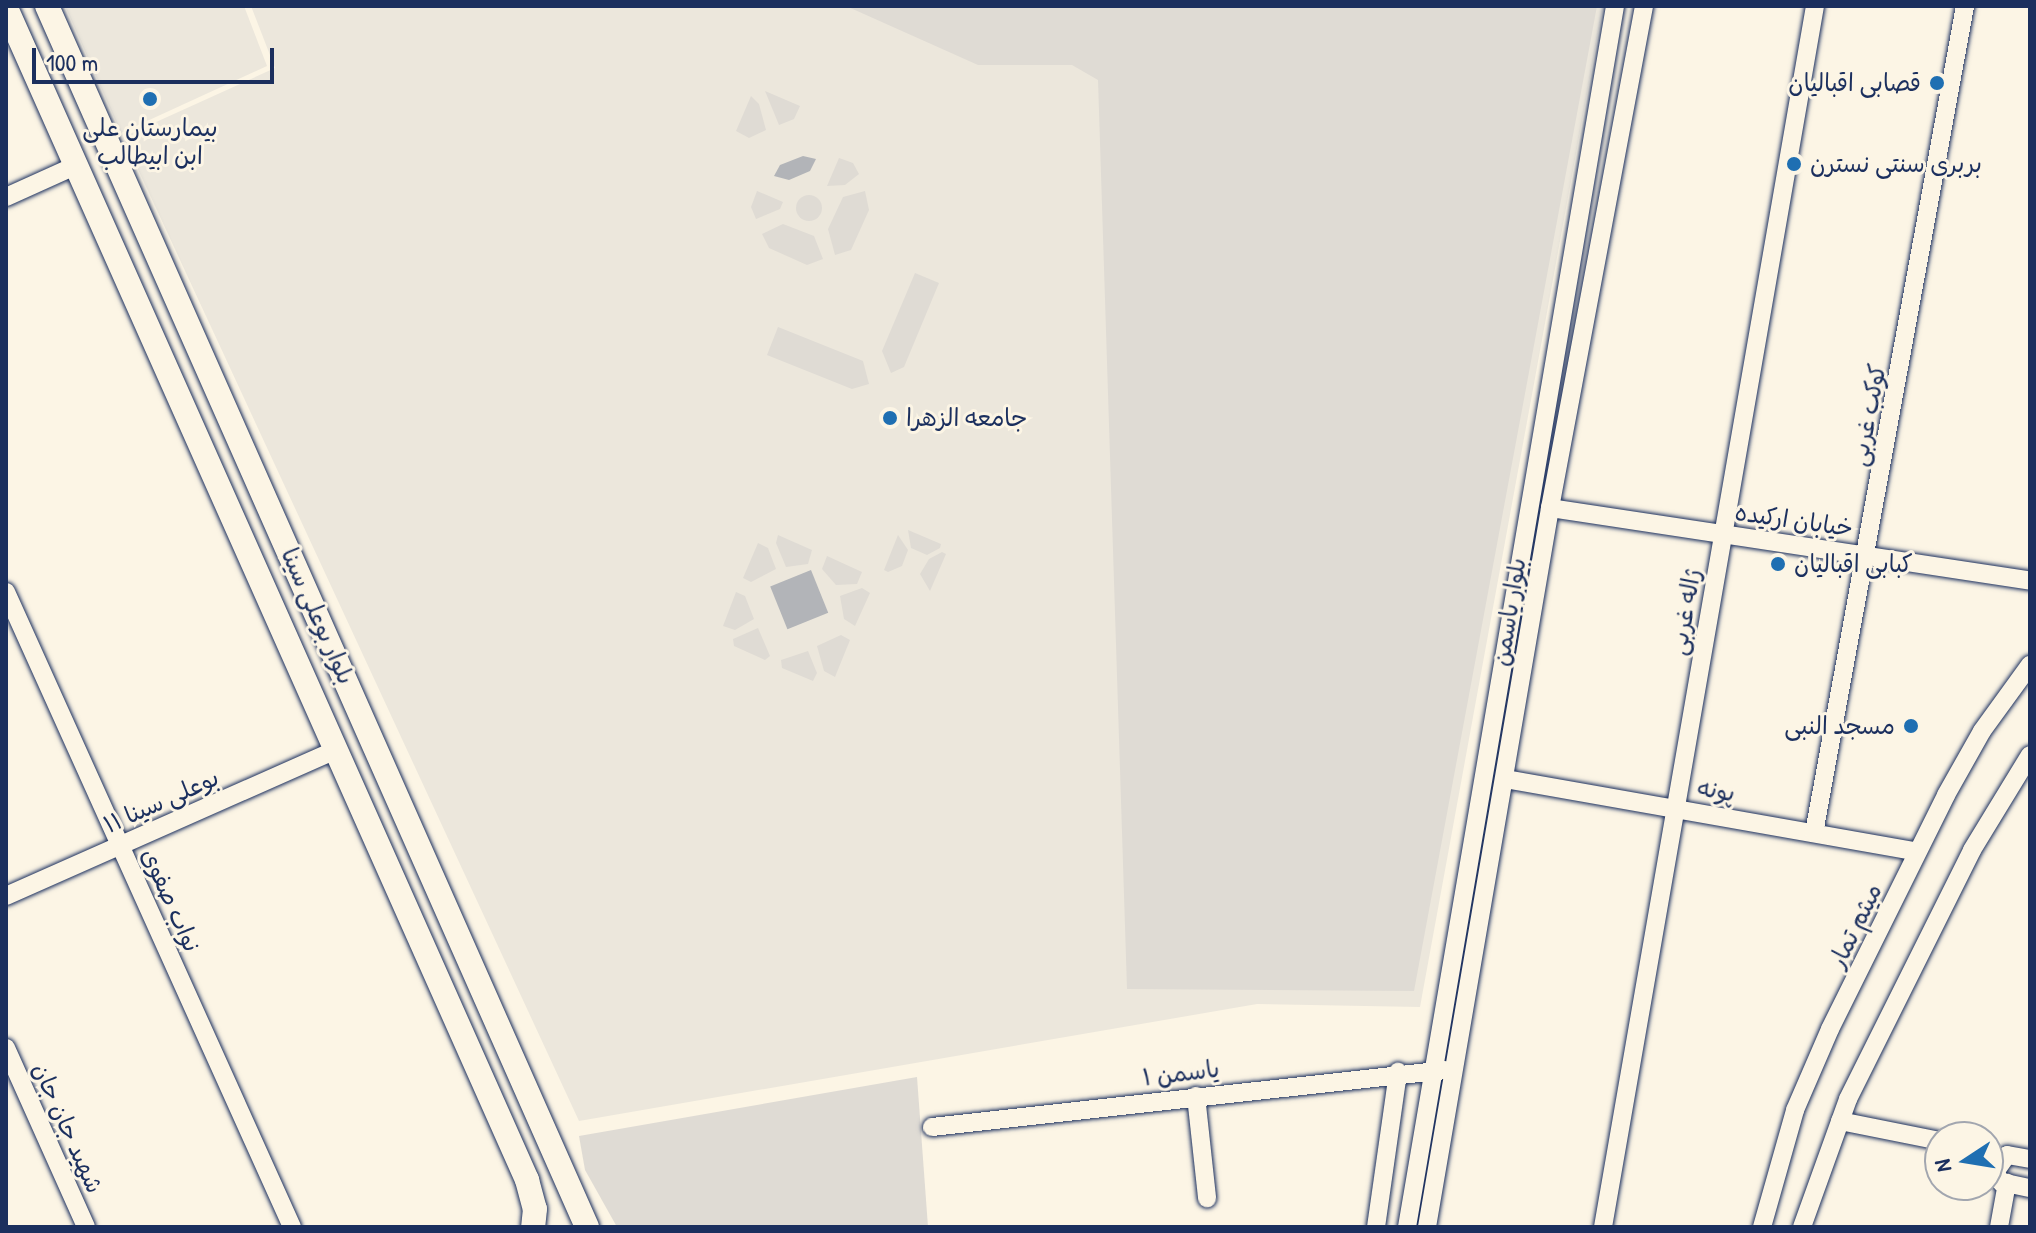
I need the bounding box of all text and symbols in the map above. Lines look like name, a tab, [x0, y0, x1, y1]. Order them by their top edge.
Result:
scale bar	[36, 32, 278, 82]
text: 100 m	[46, 46, 98, 78]
place label: قصابی اقبالیان	[1788, 69, 1921, 97]
marker: قصابی اقبالیان	[1928, 74, 1946, 92]
marker: بیمارستان علی ابن ابیطالب	[139, 88, 161, 110]
place label: بیمارستان علی ابن ابیطالب	[82, 114, 218, 170]
place label: بربری سنتی نسترن	[1810, 150, 1982, 178]
marker: بربری سنتی نسترن	[1785, 155, 1803, 173]
street label: کوکب غربی	[1844, 361, 1892, 469]
place label: جامعه الزهرا	[906, 404, 1027, 432]
marker: جامعه الزهرا	[881, 409, 899, 427]
street label: خیابان ارکیده	[1733, 497, 1855, 543]
street label: بلوار بوعلی سینا	[275, 543, 361, 689]
place label: کبابی اقبالیان	[1794, 550, 1913, 578]
marker: کبابی اقبالیان	[1769, 555, 1787, 573]
street label: بلوار یاسمن	[1486, 556, 1532, 668]
street label: ژاله غربی	[1663, 567, 1707, 657]
place label: مسجد النبی	[1784, 712, 1895, 740]
marker: مسجد النبی	[1902, 717, 1920, 735]
street label: بوعلی سینا ۱۱	[99, 763, 223, 839]
street label: پونه	[1695, 773, 1737, 807]
street label: نواب صفوی	[135, 844, 207, 956]
street label: میثم تمار	[1822, 879, 1888, 973]
street label: یاسمن ۱	[1141, 1054, 1221, 1092]
street label: شهید جان جان	[26, 1058, 110, 1198]
north arrow	[1924, 1121, 2004, 1201]
text: N	[1927, 1157, 1958, 1174]

